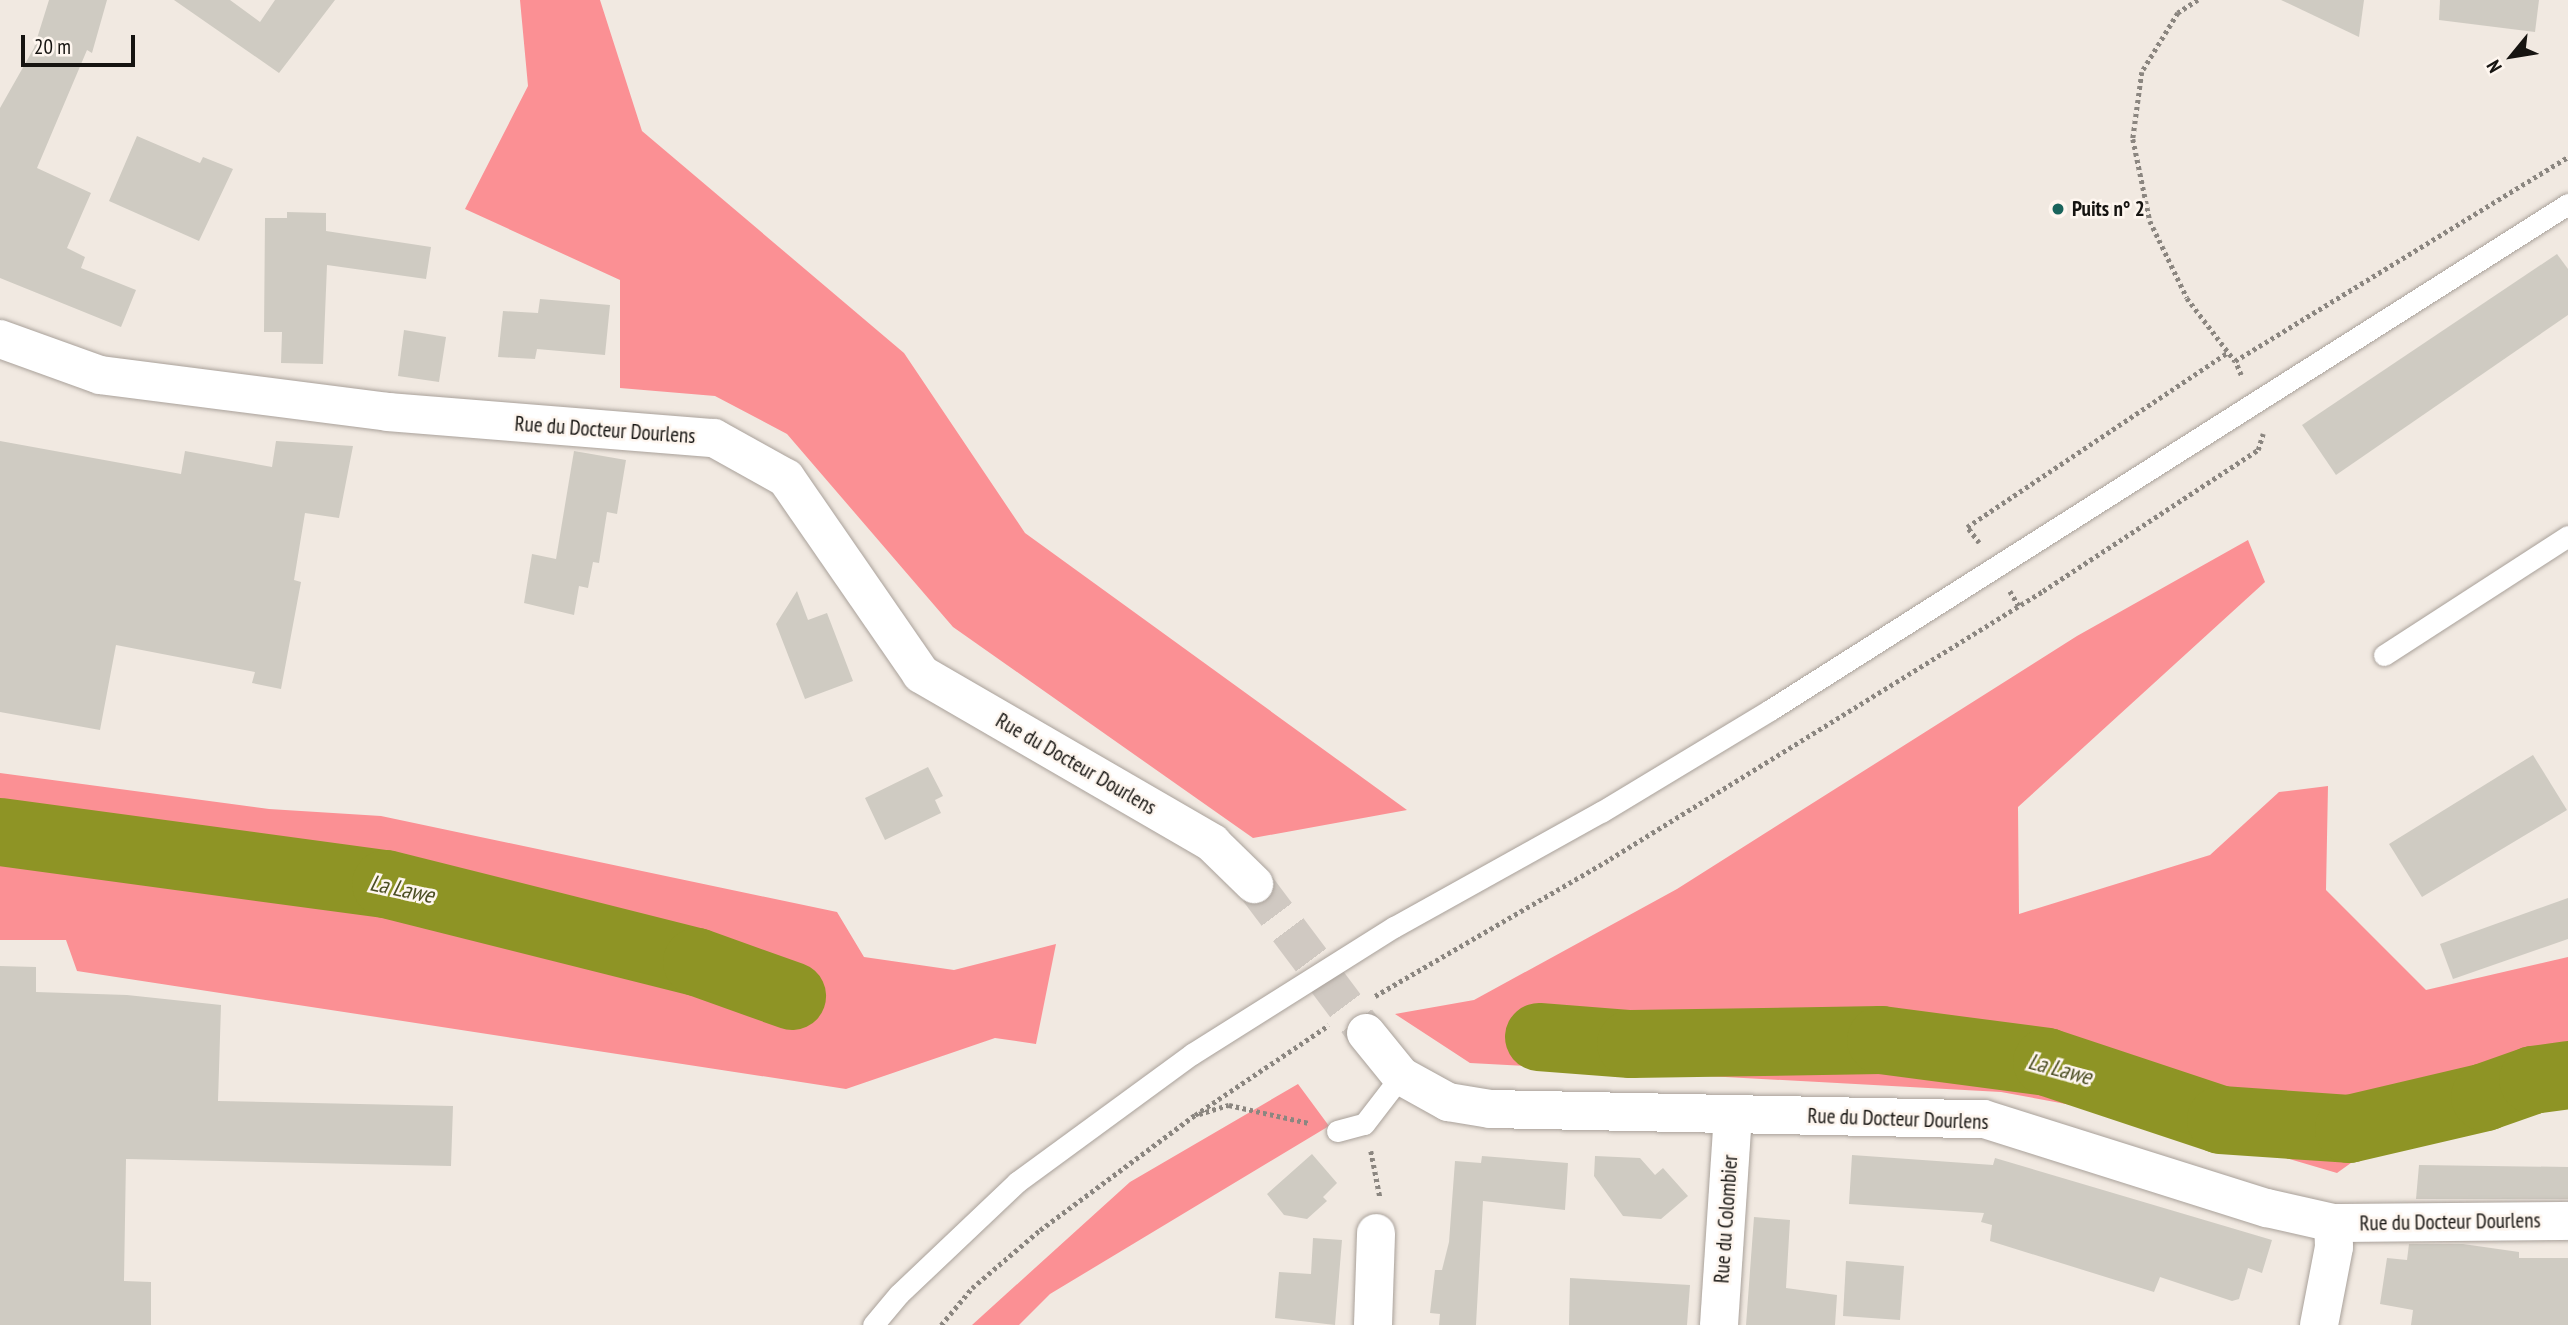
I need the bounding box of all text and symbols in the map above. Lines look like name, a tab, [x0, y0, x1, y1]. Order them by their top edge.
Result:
scale bar	[24, 21, 138, 65]
north arrow	[2477, 21, 2547, 91]
text: 20 m	[34, 33, 71, 60]
text: N	[2481, 56, 2507, 77]
place label: Puits n° 2	[2072, 196, 2145, 222]
marker: Puits n° 2	[2050, 201, 2066, 217]
street label: Rue du Docteur Dourlens	[514, 411, 696, 449]
street label: Rue du Docteur Dourlens	[991, 708, 1161, 820]
water label: La Lawe	[368, 869, 436, 909]
water label: La Lawe	[2025, 1047, 2095, 1091]
street label: Rue du Docteur Dourlens	[1807, 1103, 1989, 1135]
street label: Rue du Colombier	[1709, 1154, 1743, 1284]
street label: Rue du Docteur Dourlens	[2359, 1208, 2541, 1236]

